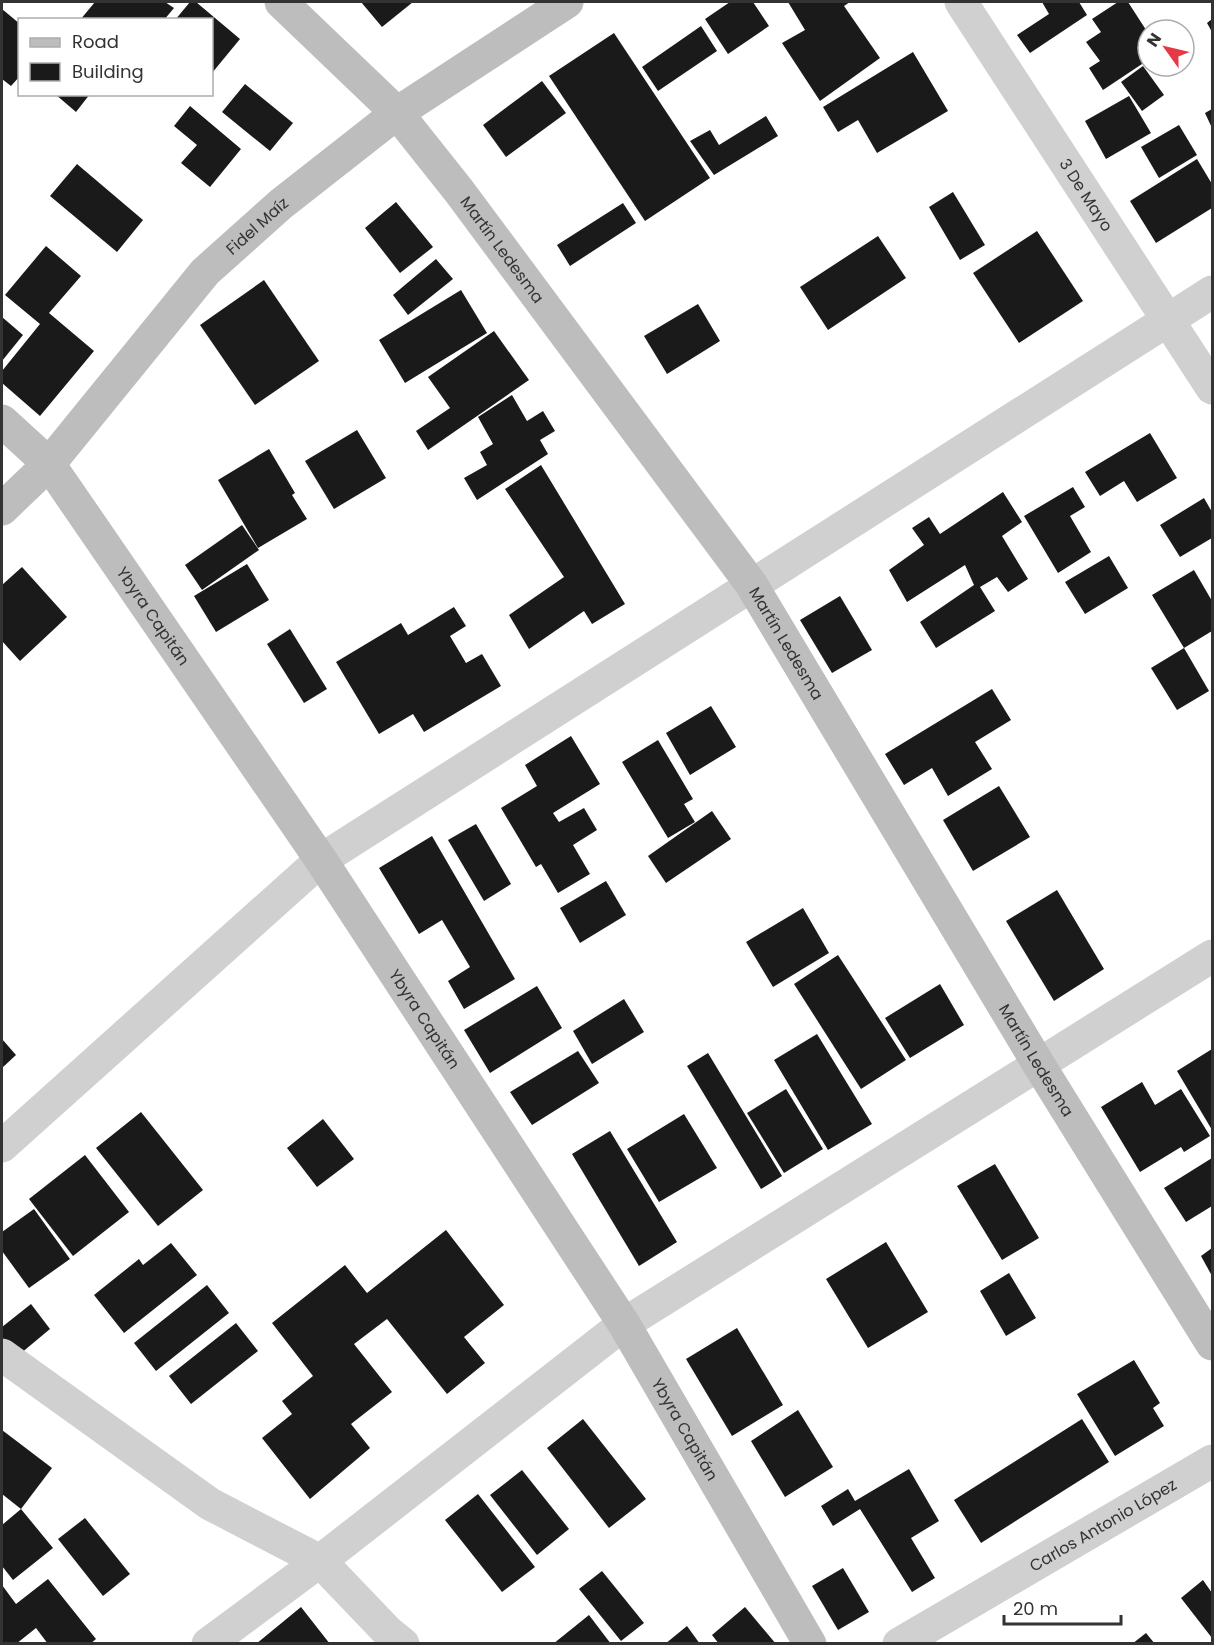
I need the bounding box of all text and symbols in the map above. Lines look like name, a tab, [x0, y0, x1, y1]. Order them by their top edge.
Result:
legend	[18, 18, 213, 96]
north arrow	[1136, 18, 1196, 78]
text: N	[1141, 28, 1167, 51]
text: Road	[72, 29, 119, 54]
text: Building	[72, 59, 144, 84]
street label: 3 De Mayo	[1054, 154, 1118, 236]
street label: Martín Ledesma	[455, 191, 549, 308]
street label: Fidel Maíz	[221, 192, 293, 260]
street label: Ybyra Capitán	[111, 562, 195, 670]
street label: Martín Ledesma	[743, 583, 829, 705]
street label: Ybyra Capitán	[383, 965, 466, 1074]
street label: Martín Ledesma	[993, 1000, 1079, 1121]
street label: Ybyra Capitán	[646, 1374, 724, 1485]
street label: Carlos Antonio López	[1025, 1473, 1181, 1577]
scale bar	[1004, 1588, 1121, 1626]
text: 20 m	[1013, 1596, 1058, 1621]

